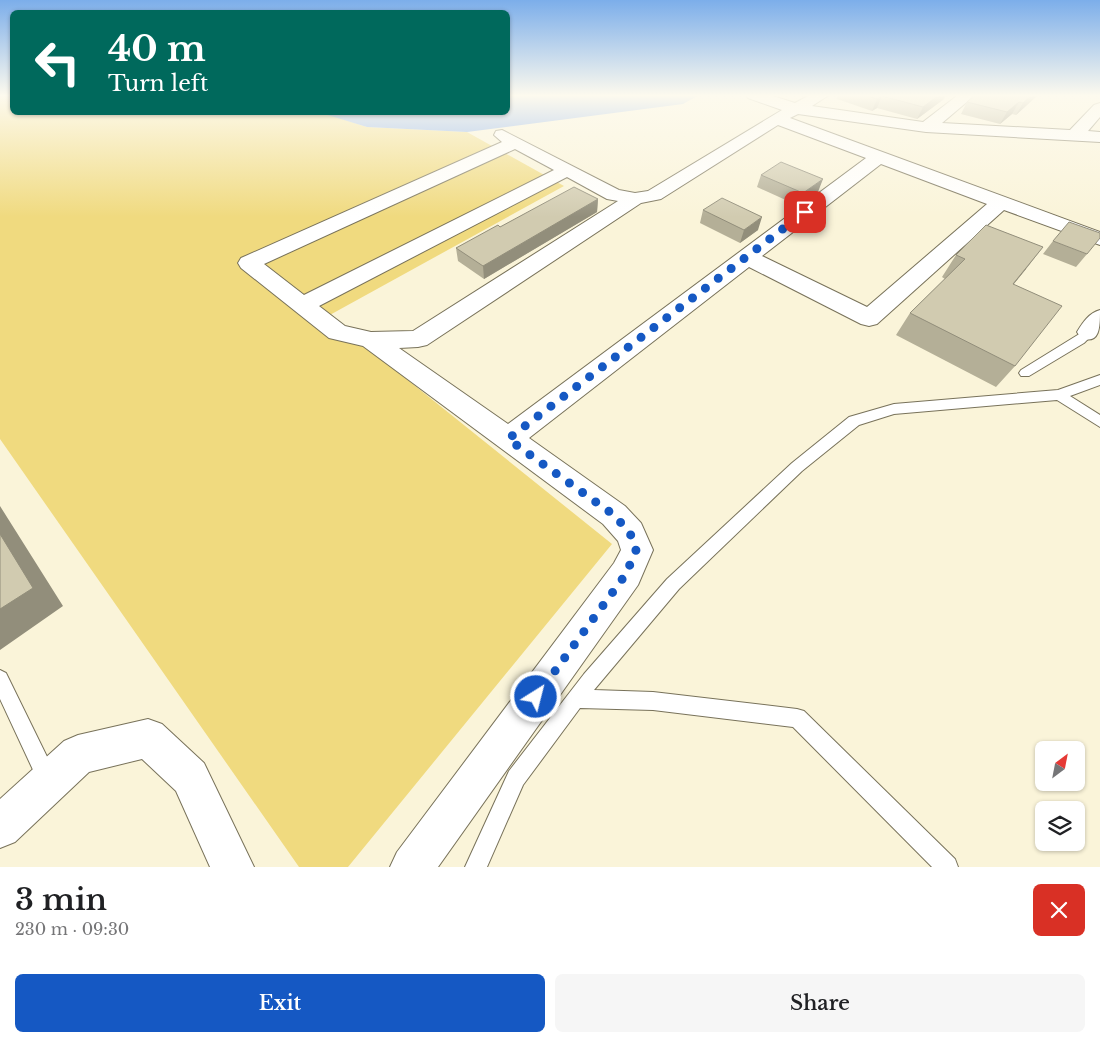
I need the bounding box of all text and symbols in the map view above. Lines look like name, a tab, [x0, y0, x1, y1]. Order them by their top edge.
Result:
text: 40 m	[108, 27, 206, 70]
icon: left	[25, 30, 90, 95]
text: Turn left	[108, 70, 208, 97]
pin	[784, 191, 826, 233]
icon: arrive	[791, 198, 819, 226]
position arrow	[509, 670, 561, 722]
north arrow	[1035, 741, 1085, 791]
map controls	[1035, 741, 1085, 851]
button: layers	[1035, 801, 1085, 851]
text: 3 min	[15, 881, 107, 918]
button: close	[1033, 884, 1085, 936]
text: 230 m · 09:30	[15, 919, 129, 939]
button: Exit	[15, 974, 545, 1032]
button: Share	[555, 974, 1085, 1032]

